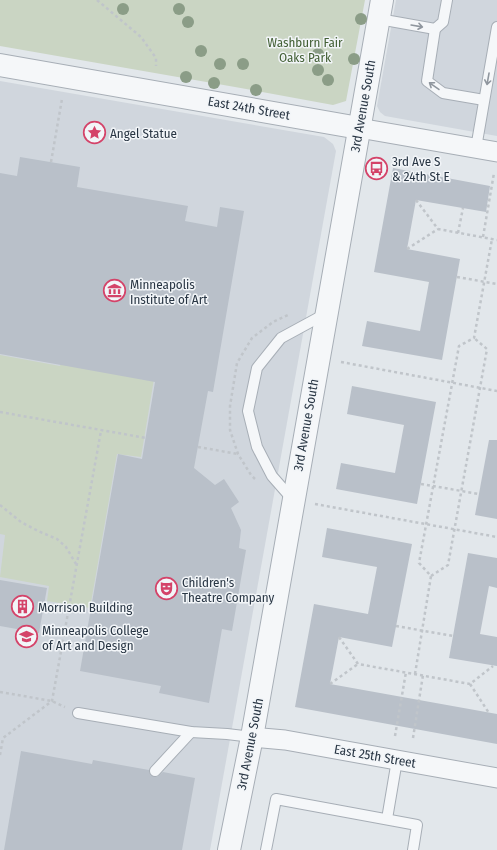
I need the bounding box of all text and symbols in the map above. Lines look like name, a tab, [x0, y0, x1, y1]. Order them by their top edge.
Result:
one-way arrow	[410, 22, 423, 30]
park label: Washburn Fair Oaks Park	[267, 35, 343, 65]
street label: 3rd Avenue South	[348, 59, 378, 153]
one-way arrow	[484, 72, 492, 85]
one-way arrow	[429, 82, 440, 90]
street label: East 24th Street	[207, 93, 292, 123]
place icon: Angel Statue	[81, 120, 107, 146]
place label: Angel Statue	[110, 126, 177, 141]
place label: 3rd Ave S & 24th St E	[392, 154, 449, 184]
bus stop icon: 3rd Ave S & 24th St E	[364, 155, 390, 181]
place label: Minneapolis Institute of Art	[130, 277, 208, 307]
museum icon: Minneapolis Institute of Art	[102, 278, 128, 304]
street label: 3rd Avenue South	[291, 378, 321, 472]
place label: Children's Theatre Company	[182, 575, 275, 605]
theatre icon: Children's Theatre Company	[154, 576, 180, 602]
building icon: Morrison Building	[9, 594, 35, 620]
place label: Morrison Building	[38, 600, 133, 615]
place label: Minneapolis College of Art and Design	[42, 623, 149, 653]
school or university icon: Minneapolis College of Art and Design	[13, 624, 39, 650]
street label: 3rd Avenue South	[234, 697, 266, 791]
street label: East 25th Street	[333, 741, 418, 771]

